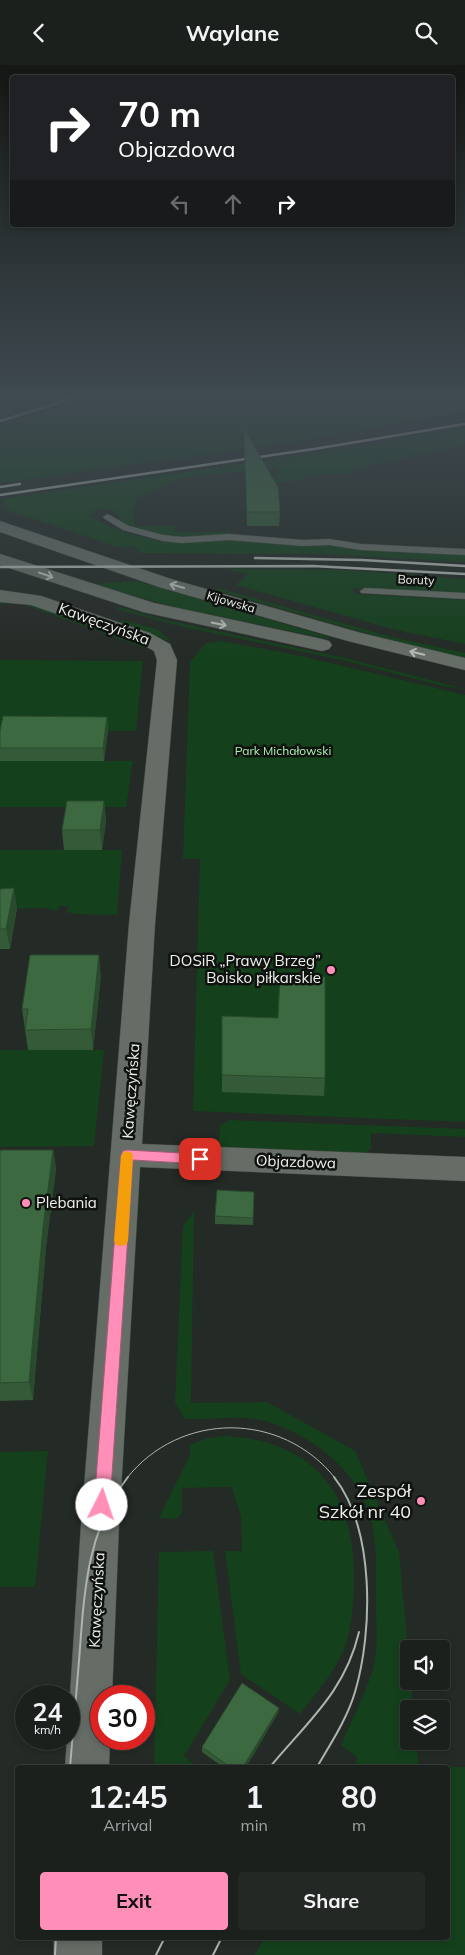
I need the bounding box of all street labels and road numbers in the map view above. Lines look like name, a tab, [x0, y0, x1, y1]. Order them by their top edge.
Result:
street label: Boruty	[397, 571, 435, 588]
street label: Kijowska	[205, 587, 257, 616]
street label: Kawęczyńska	[56, 598, 152, 649]
street label: Kawęczyńska	[118, 1043, 143, 1139]
street label: Objazdowa	[256, 1151, 336, 1172]
street label: Kawęczyńska	[85, 1552, 108, 1648]

